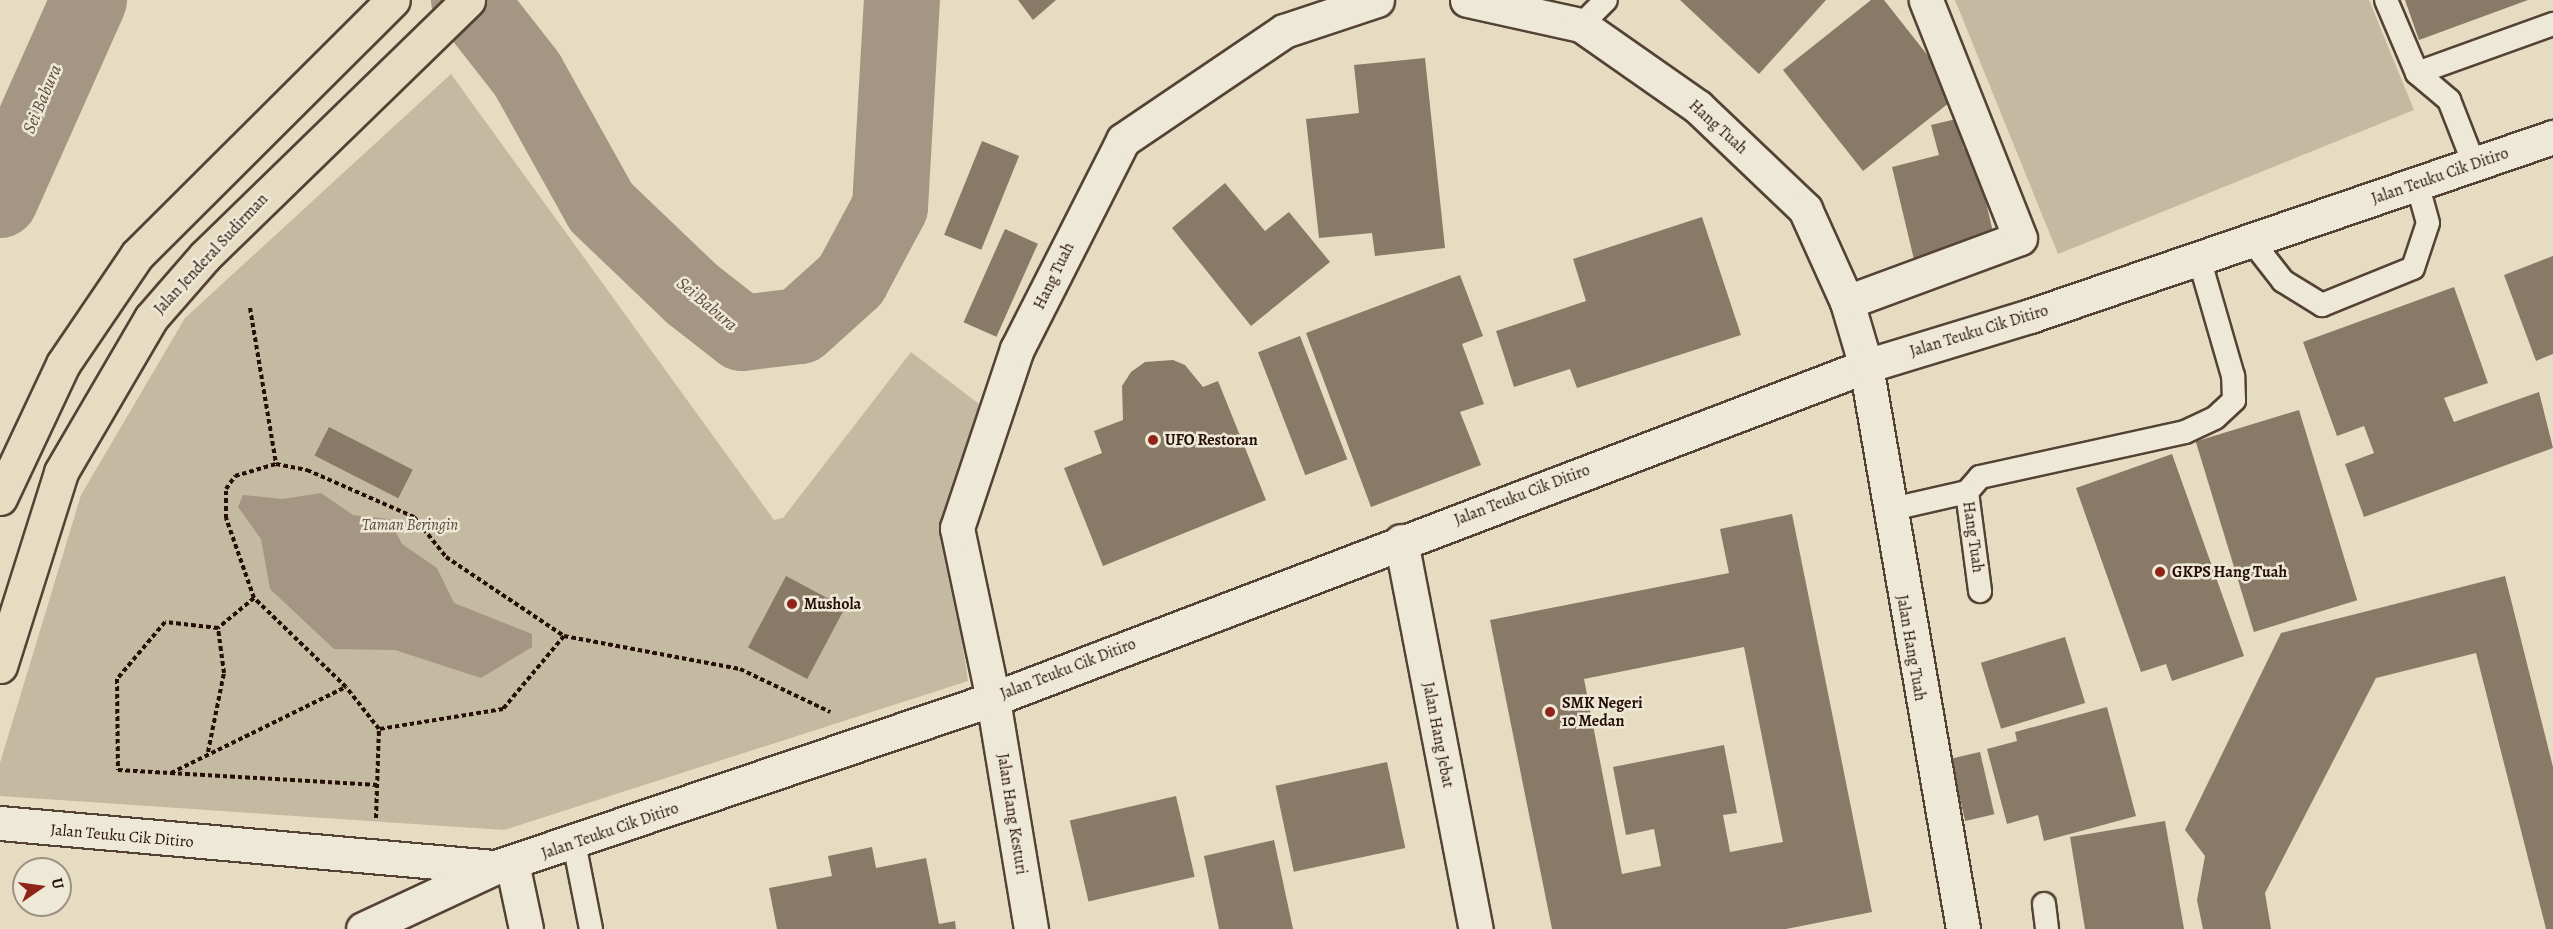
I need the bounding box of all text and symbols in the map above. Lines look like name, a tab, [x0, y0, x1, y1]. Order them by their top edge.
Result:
water label: Sei Babura	[18, 61, 66, 137]
street label: Hang Tuah	[1685, 96, 1751, 158]
street label: Jalan Teuku Cik Ditiro	[2369, 144, 2511, 208]
street label: Jalan Jenderal Sudirman	[150, 190, 272, 318]
street label: Hang Tuah	[1030, 239, 1078, 313]
water label: Sei Babura	[672, 272, 742, 336]
street label: Jalan Teuku Cik Ditiro	[1907, 301, 2051, 361]
place label: UFO Restoran	[1165, 430, 1258, 450]
marker: UFO Restoran	[1146, 433, 1160, 447]
street label: Jalan Teuku Cik Ditiro	[1451, 460, 1593, 530]
street label: Hang Tuah	[1958, 500, 1988, 574]
park label: Taman Beringin	[362, 515, 458, 535]
place label: GKPS Hang Tuah	[2172, 562, 2287, 582]
marker: GKPS Hang Tuah	[2153, 565, 2167, 579]
street label: Jalan Hang Tuah	[1892, 593, 1930, 703]
place label: Mushola	[804, 594, 861, 614]
marker: Mushola	[785, 597, 799, 611]
street label: Jalan Teuku Cik Ditiro	[997, 634, 1139, 704]
street label: Jalan Hang Jebat	[1418, 681, 1458, 789]
place label: SMK Negeri 10 Medan	[1562, 693, 1643, 731]
marker: SMK Negeri 10 Medan	[1543, 705, 1557, 719]
street label: Jalan Hang Kesturi	[993, 752, 1031, 876]
street label: Jalan Teuku Cik Ditiro	[539, 799, 681, 863]
street label: Jalan Teuku Cik Ditiro	[50, 820, 194, 852]
north arrow	[12, 857, 72, 917]
text: U	[46, 876, 69, 891]

